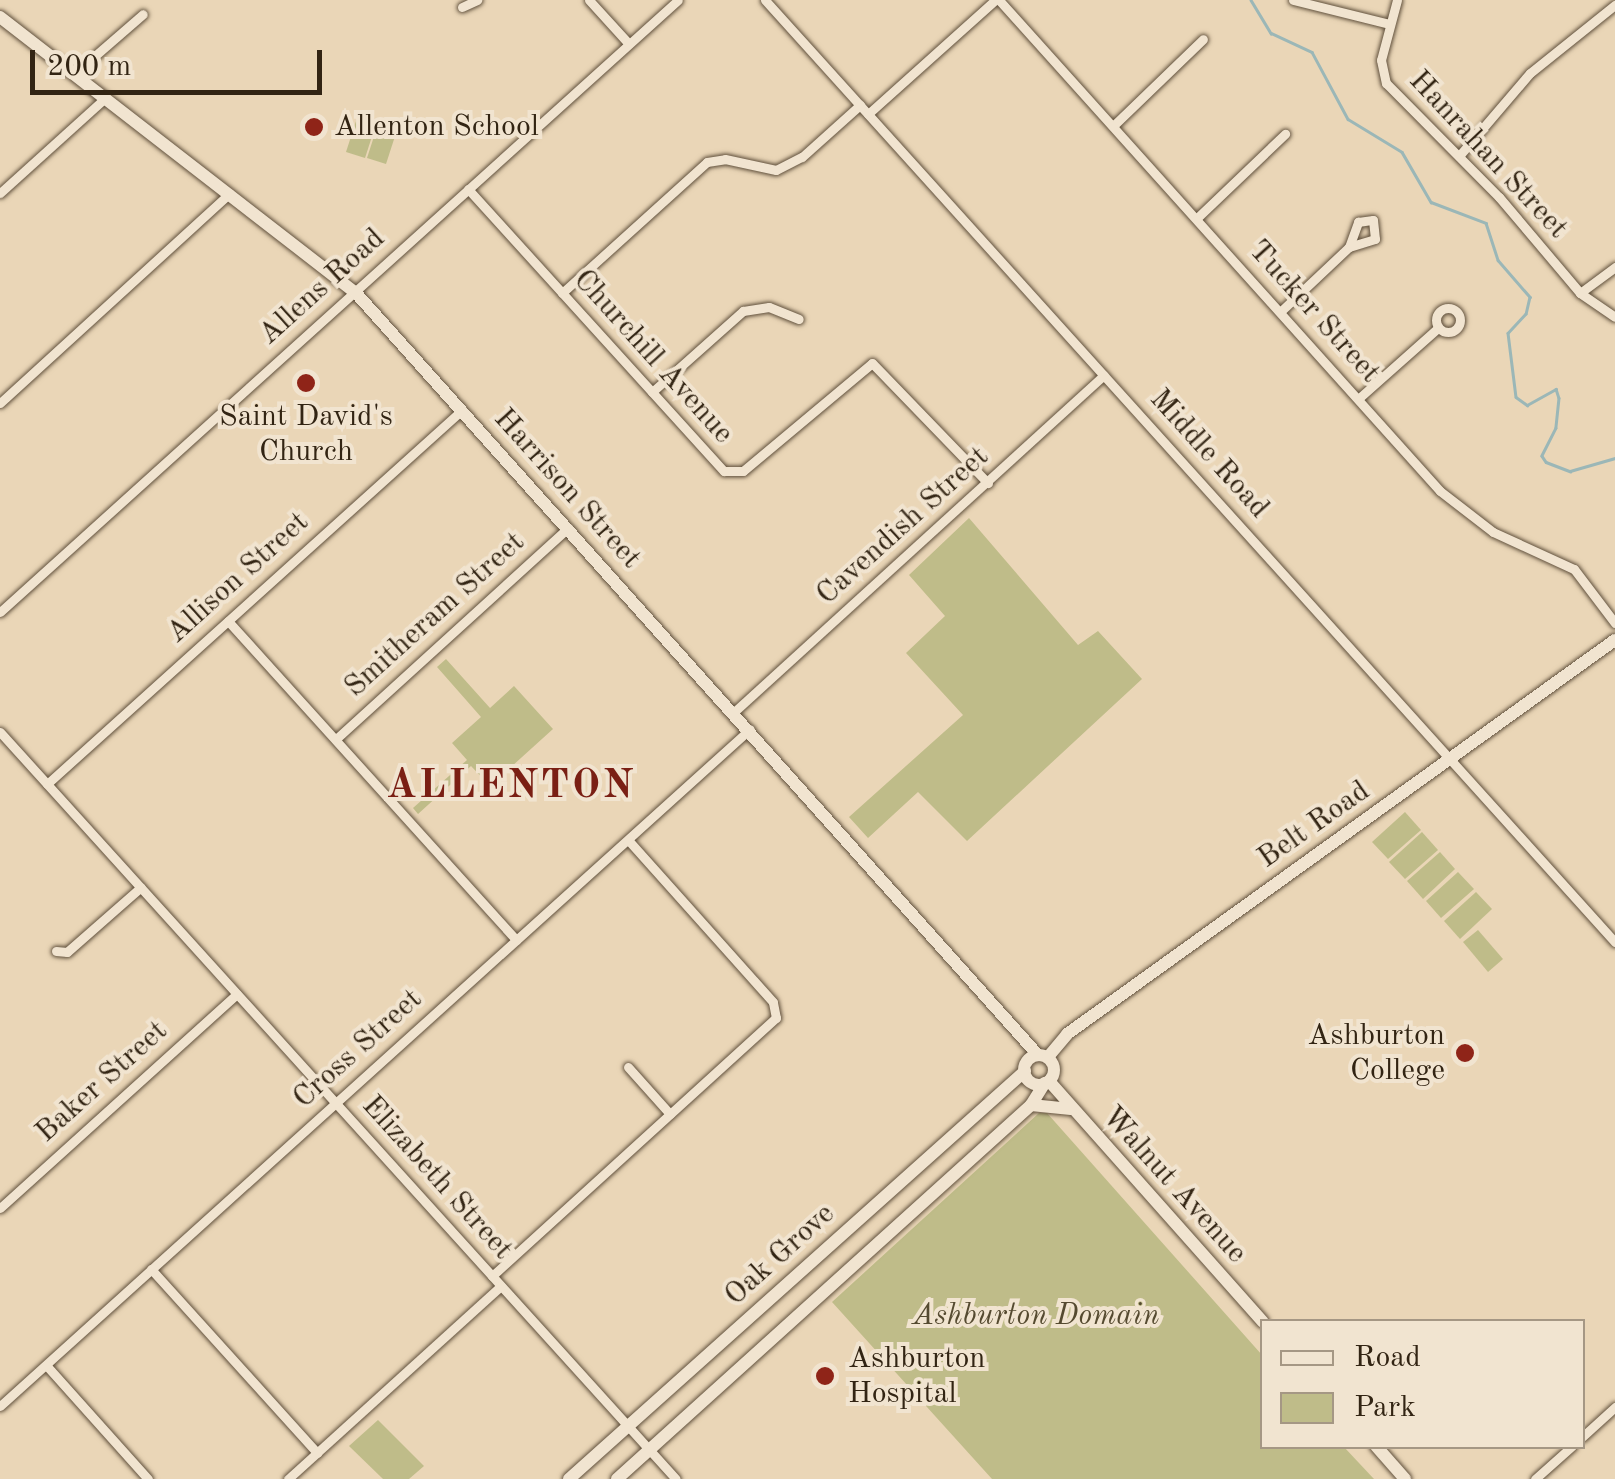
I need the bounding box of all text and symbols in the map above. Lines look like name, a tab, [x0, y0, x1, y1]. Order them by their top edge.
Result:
scale bar	[35, 30, 328, 92]
text: 200 m	[47, 52, 131, 82]
street label: Hanrahan Street	[1401, 63, 1575, 247]
place label: Allenton School	[334, 109, 539, 145]
marker: Allenton School	[303, 116, 325, 138]
street label: Allens Road	[251, 221, 393, 353]
street label: Tucker Street	[1240, 233, 1388, 391]
street label: Churchill Avenue	[565, 262, 741, 452]
marker: Saint David's Church	[295, 372, 317, 394]
street label: Middle Road	[1142, 382, 1276, 526]
place label: Saint David's Church	[219, 399, 393, 470]
street label: Harrison Street	[486, 401, 648, 577]
street label: Cavendish Street	[809, 439, 997, 613]
street label: Allison Street	[159, 505, 317, 651]
street label: Smitheram Street	[338, 525, 532, 705]
district label: ALLENTON	[386, 763, 636, 811]
street label: Belt Road	[1251, 773, 1377, 877]
street label: Cross Street	[286, 982, 430, 1116]
street label: Baker Street	[29, 1013, 175, 1151]
place label: Ashburton College	[1307, 1018, 1445, 1088]
marker: Ashburton College	[1454, 1042, 1476, 1064]
street label: Elizabeth Street	[354, 1088, 520, 1268]
street label: Walnut Avenue	[1094, 1099, 1254, 1271]
street label: Oak Grove	[718, 1196, 842, 1314]
park label: Ashburton Domain	[912, 1298, 1160, 1334]
legend	[1260, 1319, 1585, 1449]
place label: Ashburton Hospital	[848, 1341, 986, 1412]
text: Road	[1354, 1343, 1421, 1373]
marker: Ashburton Hospital	[812, 1363, 838, 1389]
text: Park	[1354, 1393, 1416, 1423]

